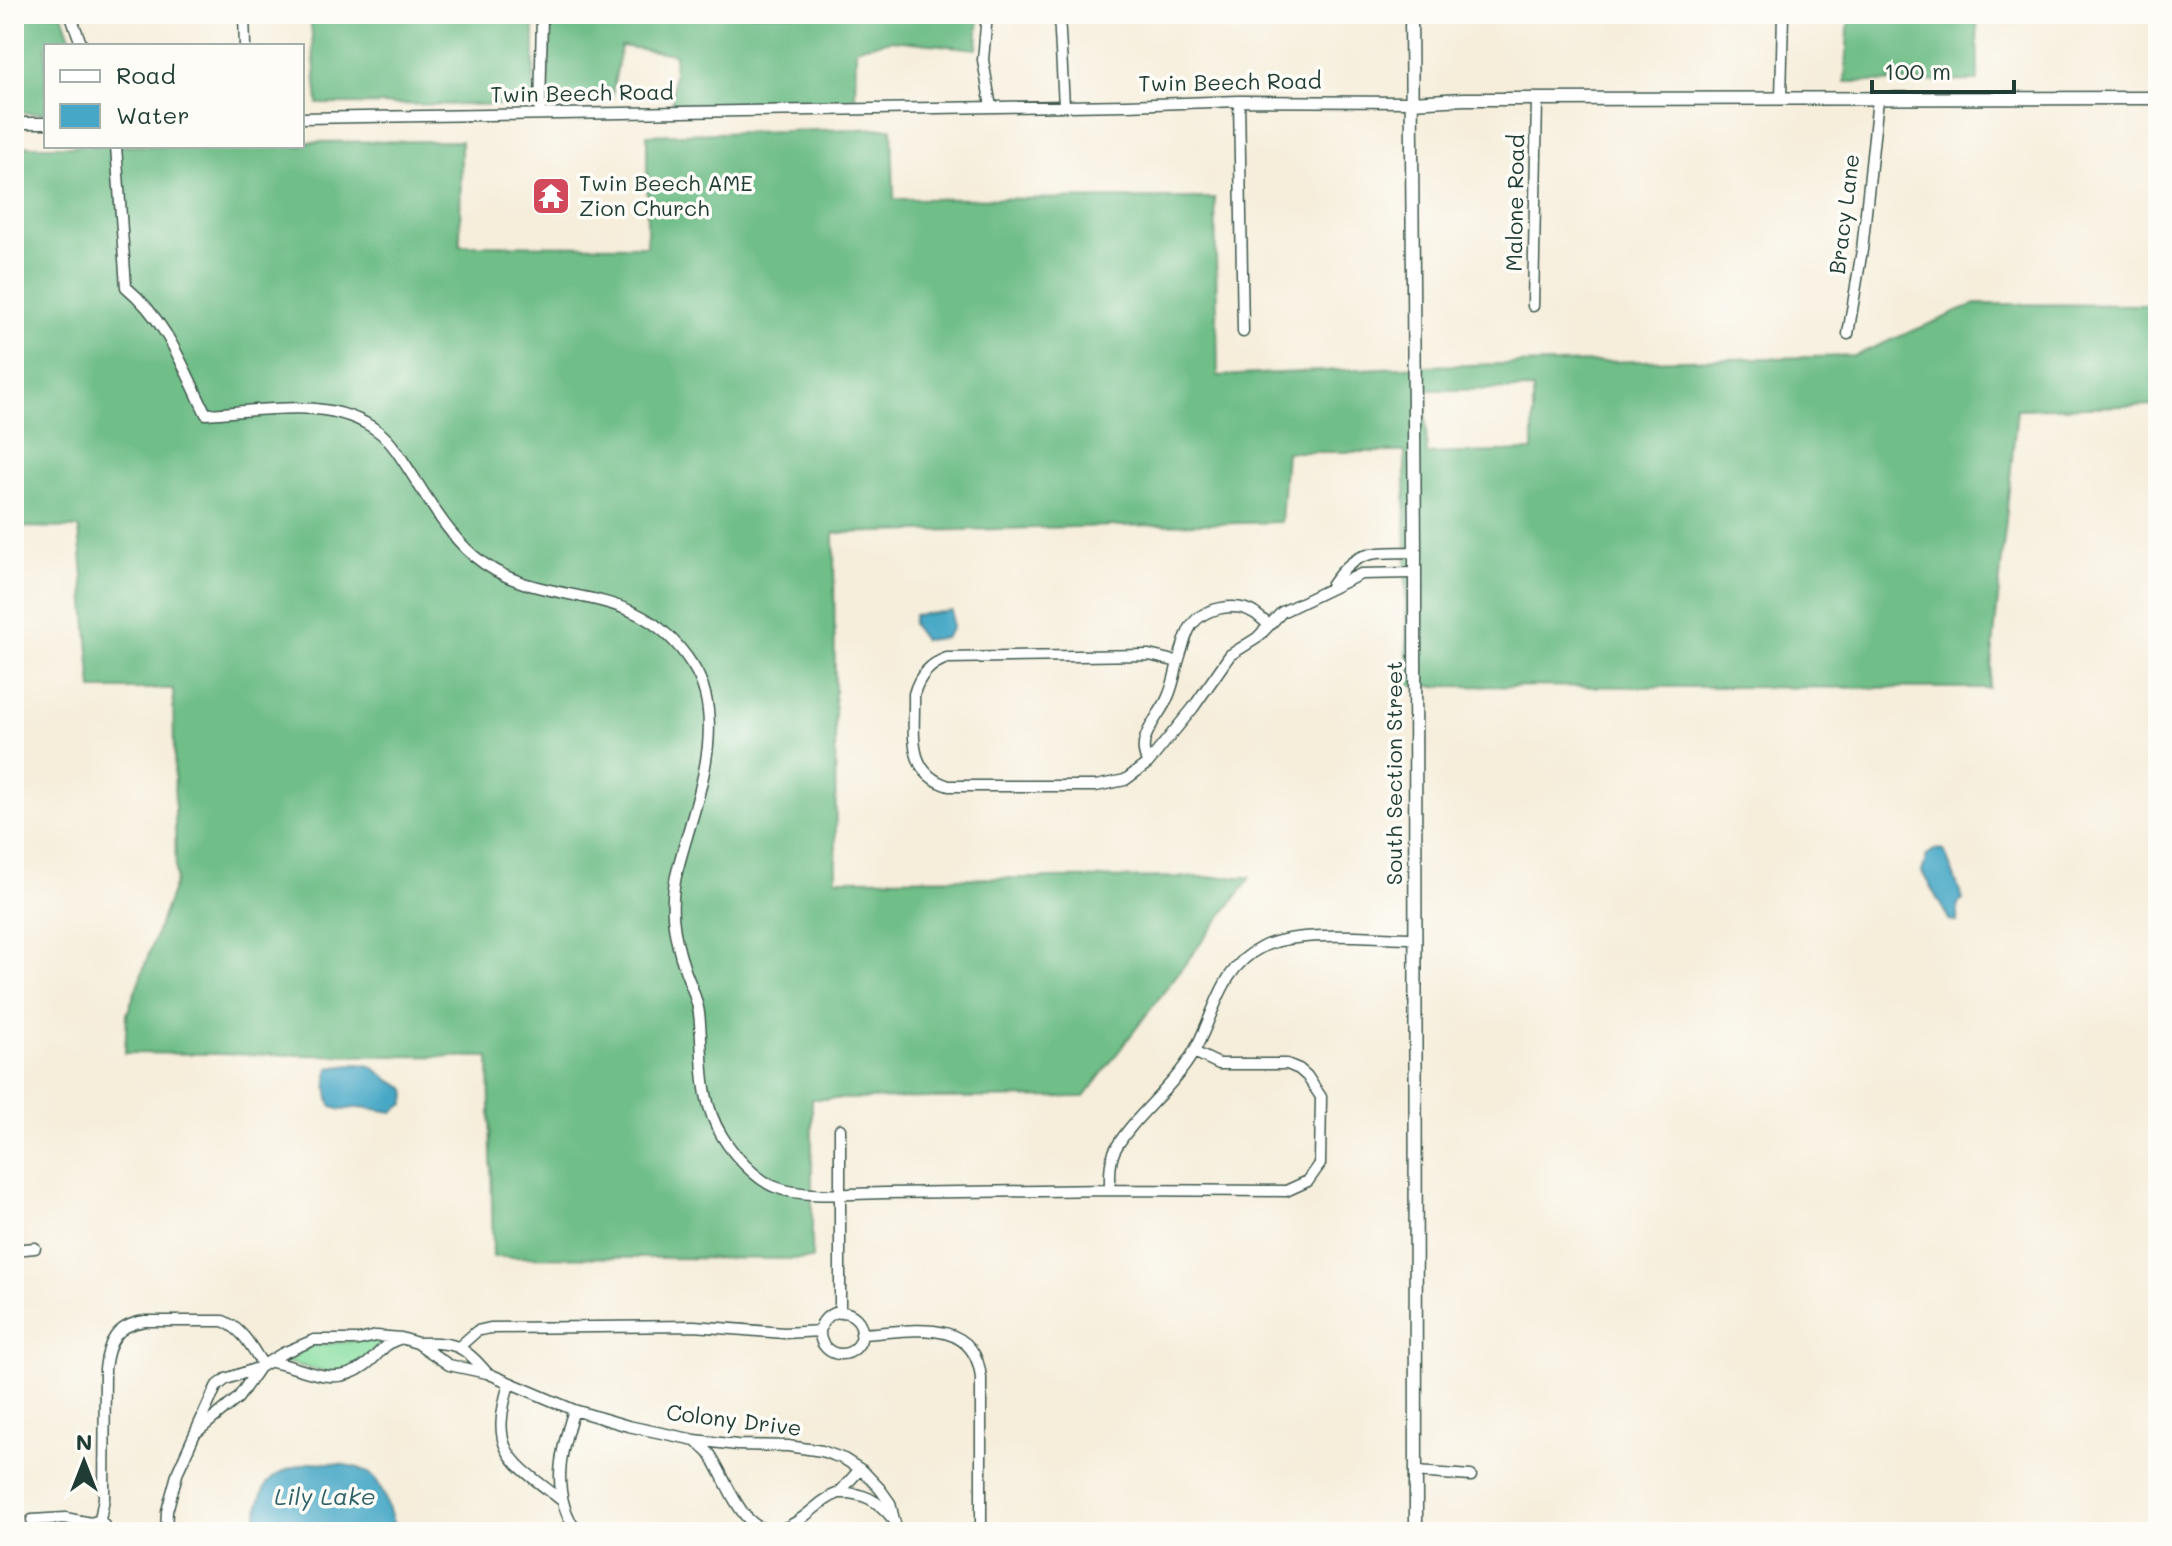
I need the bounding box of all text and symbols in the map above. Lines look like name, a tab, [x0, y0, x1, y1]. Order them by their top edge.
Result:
legend	[44, 44, 304, 148]
scale bar	[1872, 44, 2014, 94]
text: 100 m	[1884, 55, 1951, 86]
text: Road	[116, 59, 176, 90]
street label: Twin Beech Road	[1138, 65, 1322, 98]
street label: Twin Beech Road	[490, 76, 674, 109]
text: Water	[116, 99, 190, 130]
street label: Malone Road	[1499, 134, 1530, 272]
street label: Bracy Lane	[1822, 152, 1865, 276]
place label: Twin Beech AME Zion Church	[579, 168, 753, 222]
temple icon: Twin Beech AME Zion Church	[530, 175, 572, 217]
street label: South Section Street	[1379, 661, 1408, 885]
street label: Colony Drive	[665, 1397, 803, 1442]
north arrow	[44, 1422, 124, 1502]
text: N	[76, 1427, 92, 1456]
water label: Lily Lake	[274, 1480, 376, 1511]

